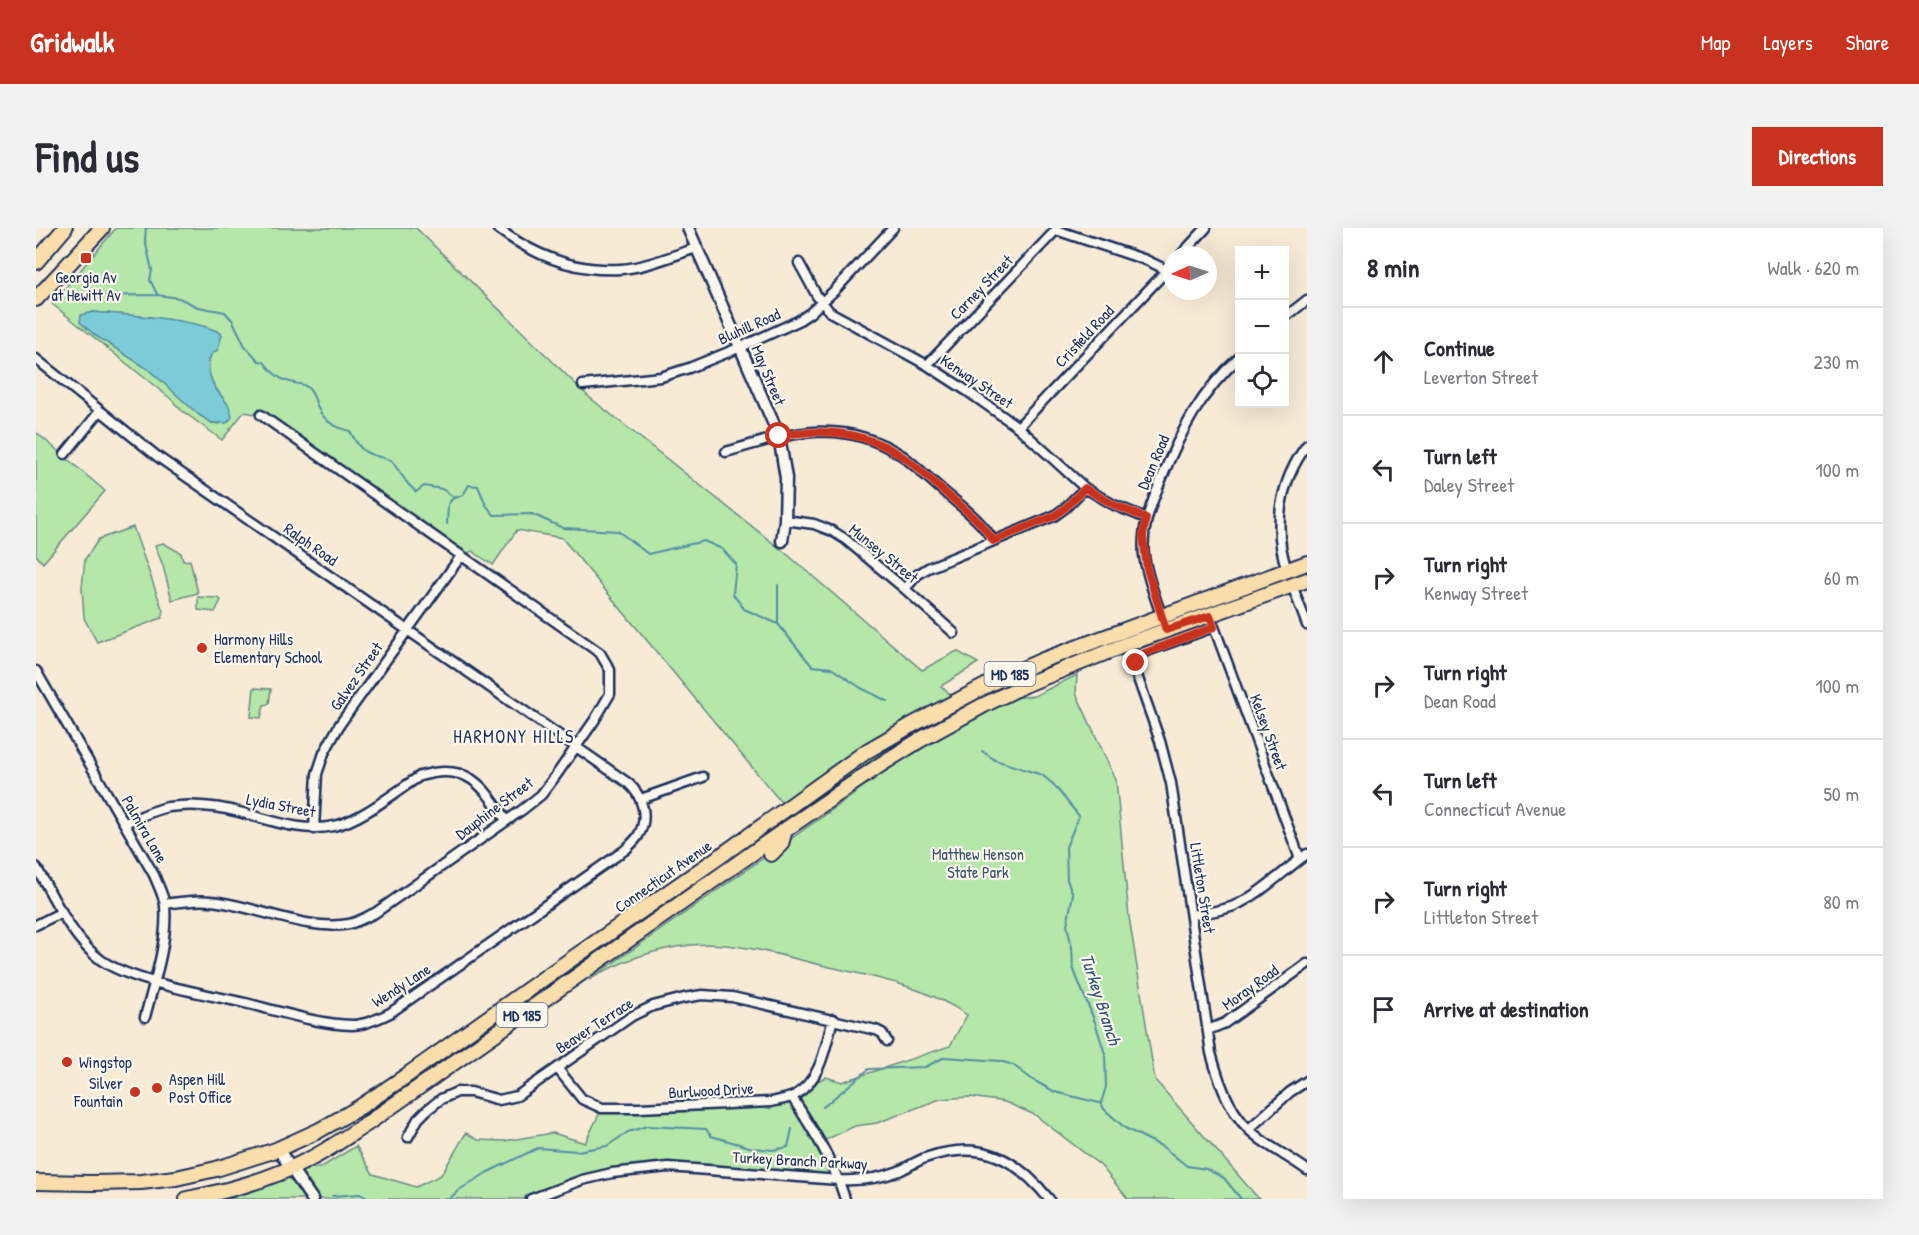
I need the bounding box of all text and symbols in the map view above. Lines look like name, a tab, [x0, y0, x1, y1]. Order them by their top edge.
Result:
text: Gridwalk	[30, 23, 114, 61]
text: Map	[1701, 28, 1730, 57]
text: Layers	[1763, 28, 1813, 57]
text: Share	[1846, 28, 1889, 57]
button: Directions	[1752, 127, 1883, 186]
text: Find us	[36, 128, 139, 185]
north arrow	[1163, 246, 1217, 300]
map controls	[1235, 246, 1289, 408]
button: +	[1235, 246, 1289, 300]
street label: Carney Street	[944, 249, 1018, 324]
text: 8 min	[1367, 250, 1420, 285]
marker: Georgia Av at Hewitt Av	[79, 251, 93, 265]
text: Walk · 620 m	[1768, 254, 1859, 281]
place label: Georgia Av at Hewitt Av	[51, 266, 121, 306]
street label: Crisfield Road	[1049, 300, 1119, 372]
button: −	[1235, 300, 1289, 354]
street label: Bluhill Road	[714, 303, 784, 349]
text: Continue	[1424, 333, 1495, 363]
street label: May Street	[746, 341, 792, 409]
icon: ahead	[1367, 345, 1400, 378]
text: 230 m	[1814, 348, 1859, 375]
street label: Kenway Street	[936, 349, 1018, 414]
button: locate	[1235, 354, 1289, 408]
text: Leverton Street	[1424, 363, 1538, 390]
route start	[765, 422, 791, 448]
street label: Dean Road	[1132, 431, 1174, 493]
text: Turn left	[1424, 441, 1497, 471]
icon: left	[1367, 453, 1400, 486]
text: 100 m	[1816, 456, 1859, 483]
text: Daley Street	[1424, 471, 1514, 498]
street label: Ralph Road	[280, 517, 342, 571]
street label: Munsey Street	[845, 518, 924, 588]
text: Turn right	[1424, 549, 1507, 579]
icon: right	[1367, 561, 1400, 594]
text: 60 m	[1824, 564, 1859, 591]
text: Kenway Street	[1424, 579, 1528, 606]
place label: Harmony Hills Elementary School	[214, 628, 323, 668]
street label: Galvez Street	[324, 637, 388, 715]
marker: Harmony Hills Elementary School	[195, 641, 209, 655]
route end	[1122, 649, 1148, 675]
text: Turn right	[1424, 657, 1507, 687]
road number: MD 185	[984, 662, 1036, 686]
icon: right	[1367, 669, 1400, 702]
text: 100 m	[1816, 672, 1859, 699]
text: Dean Road	[1424, 687, 1496, 714]
street label: Kelsey Street	[1245, 691, 1293, 773]
district label: HARMONY HILLS	[453, 724, 575, 749]
text: Turn left	[1424, 765, 1497, 795]
street label: Dauphine Street	[451, 771, 538, 844]
icon: left	[1367, 777, 1400, 810]
text: 50 m	[1823, 780, 1859, 807]
street label: Lydia Street	[245, 788, 318, 823]
street label: Palmira Lane	[117, 791, 173, 867]
text: Connecticut Avenue	[1424, 795, 1566, 822]
street label: Connecticut Avenue	[610, 834, 716, 918]
street label: Littleton Street	[1185, 841, 1221, 935]
park label: Matthew Henson State Park	[932, 843, 1024, 883]
text: Turn right	[1424, 873, 1507, 903]
icon: right	[1367, 885, 1400, 918]
text: 80 m	[1823, 888, 1859, 915]
text: Littleton Street	[1424, 903, 1538, 930]
water label: Turkey Branch	[1074, 950, 1128, 1049]
street label: Wendy Lane	[367, 957, 435, 1012]
street label: Moray Road	[1217, 959, 1283, 1015]
street label: Beaver Terrace	[551, 991, 638, 1058]
icon: arrive	[1367, 993, 1400, 1026]
text: Arrive at destination	[1424, 994, 1589, 1024]
road number: MD 185	[496, 1003, 548, 1027]
place label: Wingstop	[79, 1051, 132, 1073]
marker: Wingstop	[60, 1055, 74, 1069]
place label: Aspen Hill Post Office	[169, 1068, 233, 1108]
place label: Silver Fountain	[73, 1072, 123, 1112]
street label: Burlwood Drive	[668, 1077, 755, 1103]
marker: Aspen Hill Post Office	[150, 1081, 164, 1095]
marker: Silver Fountain	[128, 1085, 142, 1099]
street label: Turkey Branch Parkway	[732, 1145, 868, 1175]

